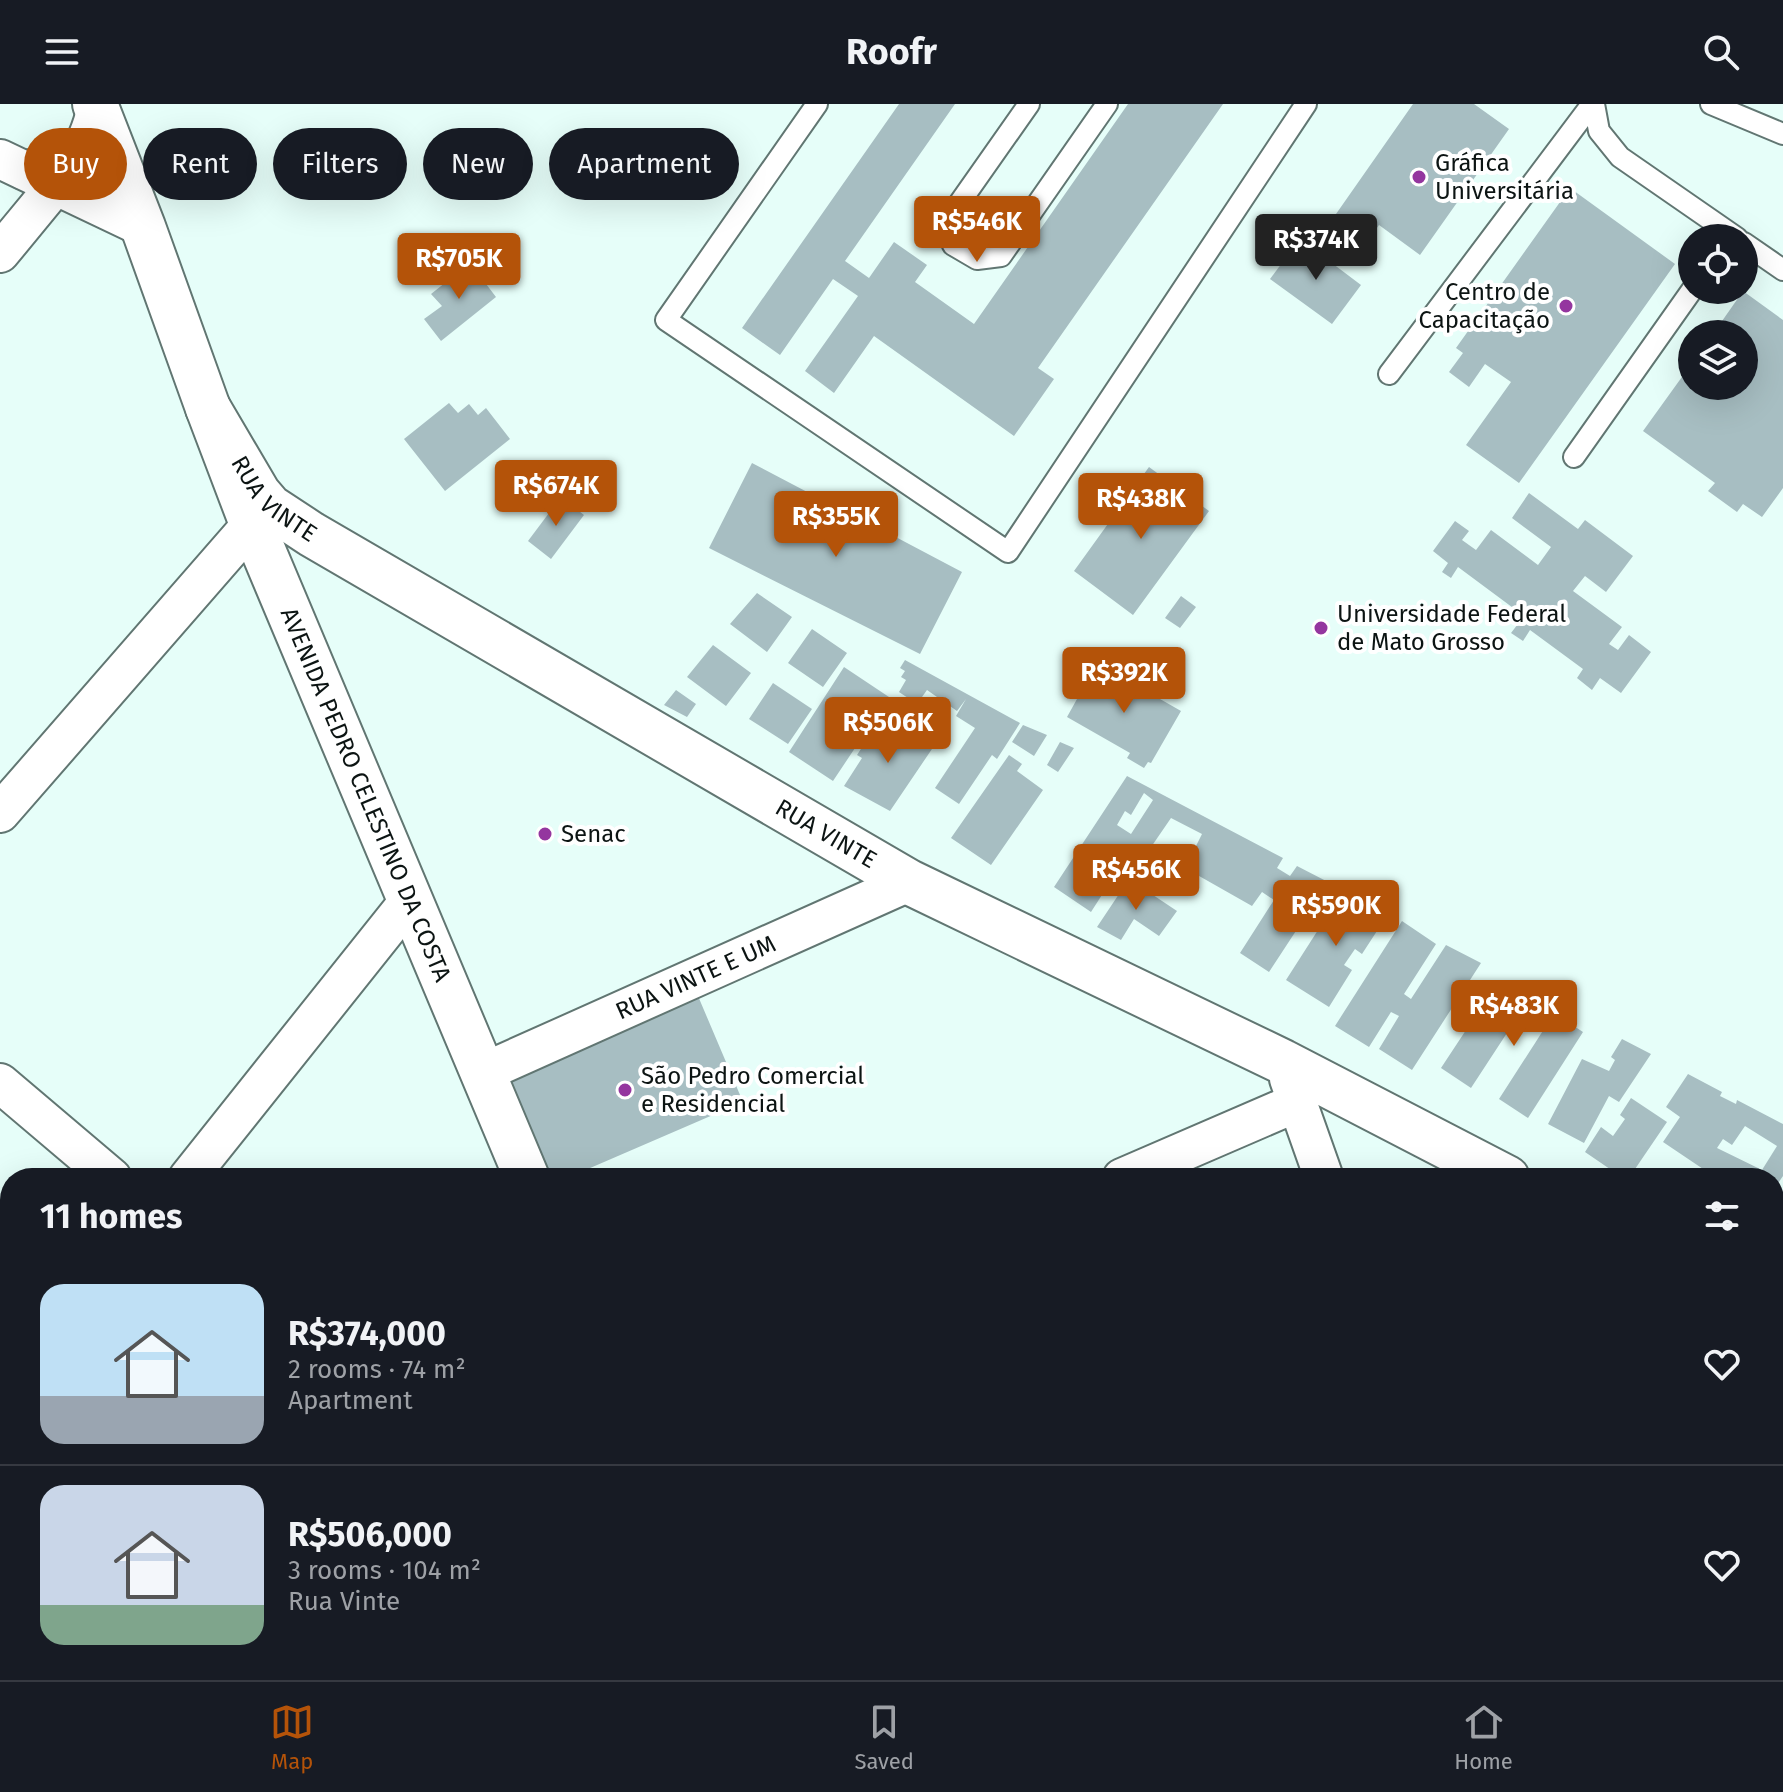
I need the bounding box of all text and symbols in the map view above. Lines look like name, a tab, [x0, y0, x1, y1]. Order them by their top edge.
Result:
icon: menu	[40, 30, 84, 74]
text: Roofr	[846, 30, 937, 74]
icon: search	[1699, 30, 1743, 74]
chip: Buy	[24, 128, 127, 200]
chip: Rent	[143, 128, 257, 200]
chip: Filters	[273, 128, 407, 200]
chip: New	[423, 128, 533, 200]
chip: Apartment	[549, 128, 739, 200]
place label: Gráfica Universitária	[1435, 149, 1574, 205]
marker: Gráfica Universitária	[1410, 168, 1428, 186]
pin: R$546K	[912, 196, 1042, 264]
text: R$546K	[932, 206, 1022, 237]
pin: R$374K	[1251, 214, 1381, 282]
text: R$374K	[1273, 224, 1359, 255]
map controls	[1678, 224, 1758, 400]
button: locate	[1678, 224, 1758, 304]
pin: R$705K	[394, 233, 524, 301]
text: R$705K	[415, 243, 503, 274]
place label: Centro de Capacitação	[1419, 278, 1550, 334]
marker: Centro de Capacitação	[1557, 297, 1575, 315]
button: layers	[1678, 320, 1758, 400]
street label: RUA VINTE	[225, 451, 322, 548]
pin: R$674K	[491, 460, 621, 528]
text: R$674K	[513, 470, 599, 501]
pin: R$438K	[1076, 473, 1206, 541]
text: R$438K	[1096, 483, 1186, 514]
pin: R$355K	[771, 491, 901, 559]
text: R$355K	[792, 501, 880, 532]
place label: Universidade Federal de Mato Grosso	[1337, 600, 1566, 656]
street label: AVENIDA PEDRO CELESTINO DA COSTA	[275, 604, 457, 986]
marker: Universidade Federal de Mato Grosso	[1312, 619, 1330, 637]
pin: R$392K	[1059, 647, 1189, 715]
text: R$392K	[1080, 657, 1168, 688]
pin: R$506K	[823, 697, 953, 765]
text: R$506K	[843, 707, 933, 738]
street label: RUA VINTE	[770, 793, 882, 874]
place label: Senac	[561, 820, 626, 848]
marker: Senac	[536, 825, 554, 843]
pin: R$456K	[1071, 844, 1201, 912]
text: R$456K	[1091, 854, 1181, 885]
pin: R$590K	[1271, 880, 1401, 948]
text: R$590K	[1291, 890, 1381, 921]
street label: RUA VINTE E UM	[611, 929, 780, 1025]
pin: R$483K	[1449, 980, 1579, 1048]
text: R$483K	[1469, 990, 1559, 1021]
place label: São Pedro Comercial e Residencial	[641, 1062, 864, 1118]
marker: São Pedro Comercial e Residencial	[616, 1081, 634, 1099]
icon: filters	[1700, 1194, 1744, 1238]
text: 11 homes	[40, 1196, 182, 1237]
text: R$374,000	[288, 1313, 446, 1354]
icon: home	[104, 1316, 200, 1412]
icon: heart	[1700, 1342, 1744, 1386]
text: 2 rooms · 74 m²	[288, 1354, 466, 1385]
text: Apartment	[288, 1385, 413, 1416]
text: R$506,000	[288, 1514, 452, 1555]
icon: home	[104, 1517, 200, 1613]
icon: heart	[1700, 1543, 1744, 1587]
text: 3 rooms · 104 m²	[288, 1555, 481, 1586]
text: Rua Vinte	[288, 1586, 400, 1617]
tab: Map	[270, 1700, 314, 1775]
tab: Saved	[854, 1700, 914, 1775]
tab: Home	[1454, 1700, 1513, 1775]

